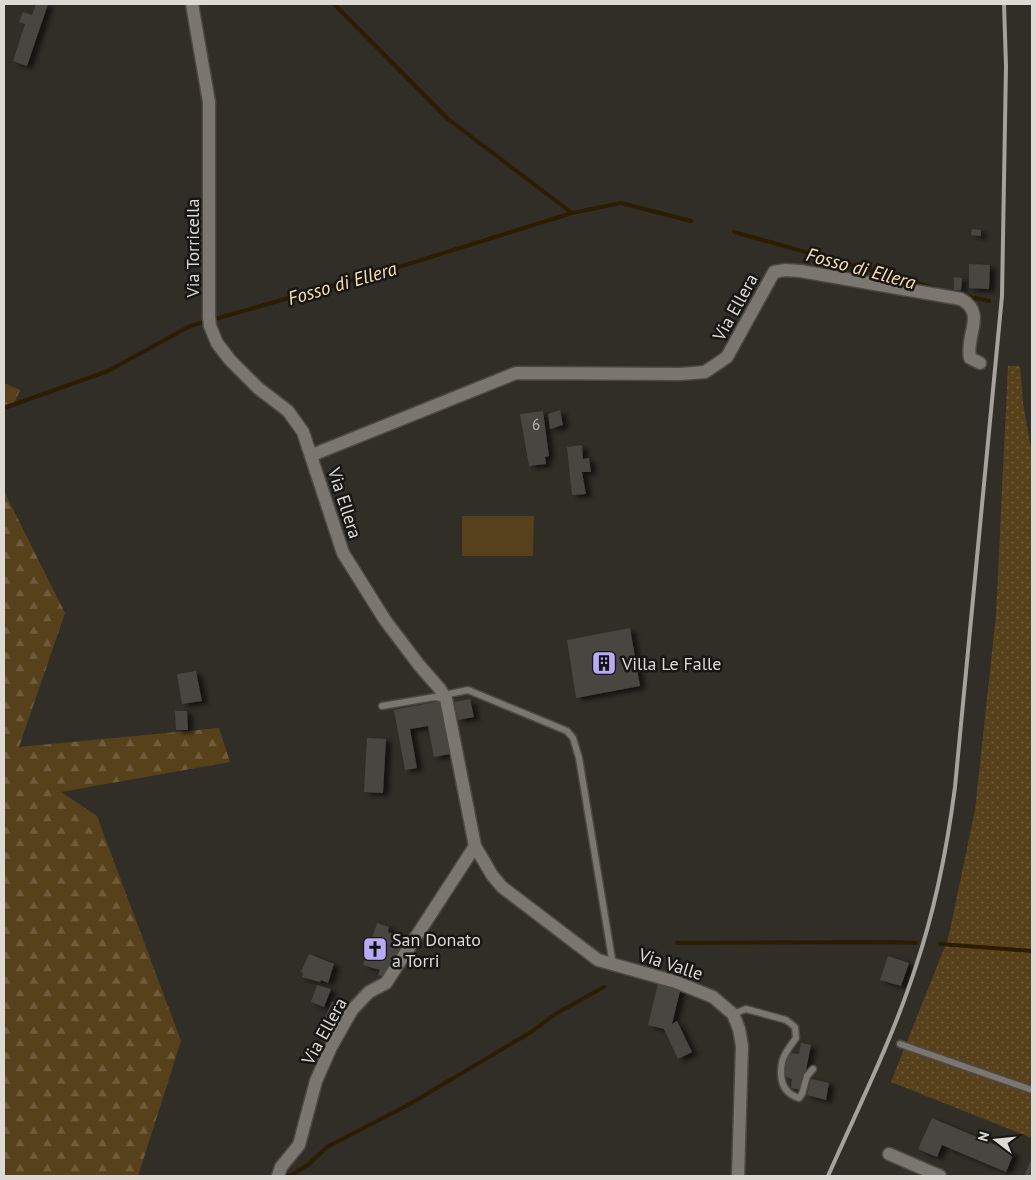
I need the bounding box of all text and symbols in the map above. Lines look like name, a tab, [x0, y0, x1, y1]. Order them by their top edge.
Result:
street label: Via Torricella	[181, 199, 204, 298]
water label: Fosso di Ellera	[804, 242, 919, 294]
water label: Fosso di Ellera	[285, 256, 400, 310]
street label: Via Ellera	[707, 269, 763, 345]
house number: 6	[532, 415, 540, 434]
street label: Via Ellera	[322, 464, 367, 541]
building icon: Villa Le Falle	[591, 650, 617, 676]
place label: Villa Le Falle	[621, 652, 721, 675]
place label: San Donato a Torri	[392, 928, 481, 972]
church icon: San Donato a Torri	[362, 936, 388, 962]
street label: Via Valle	[635, 943, 706, 985]
street label: Via Ellera	[296, 993, 352, 1069]
north arrow	[971, 1115, 1021, 1165]
text: N	[974, 1130, 993, 1143]

